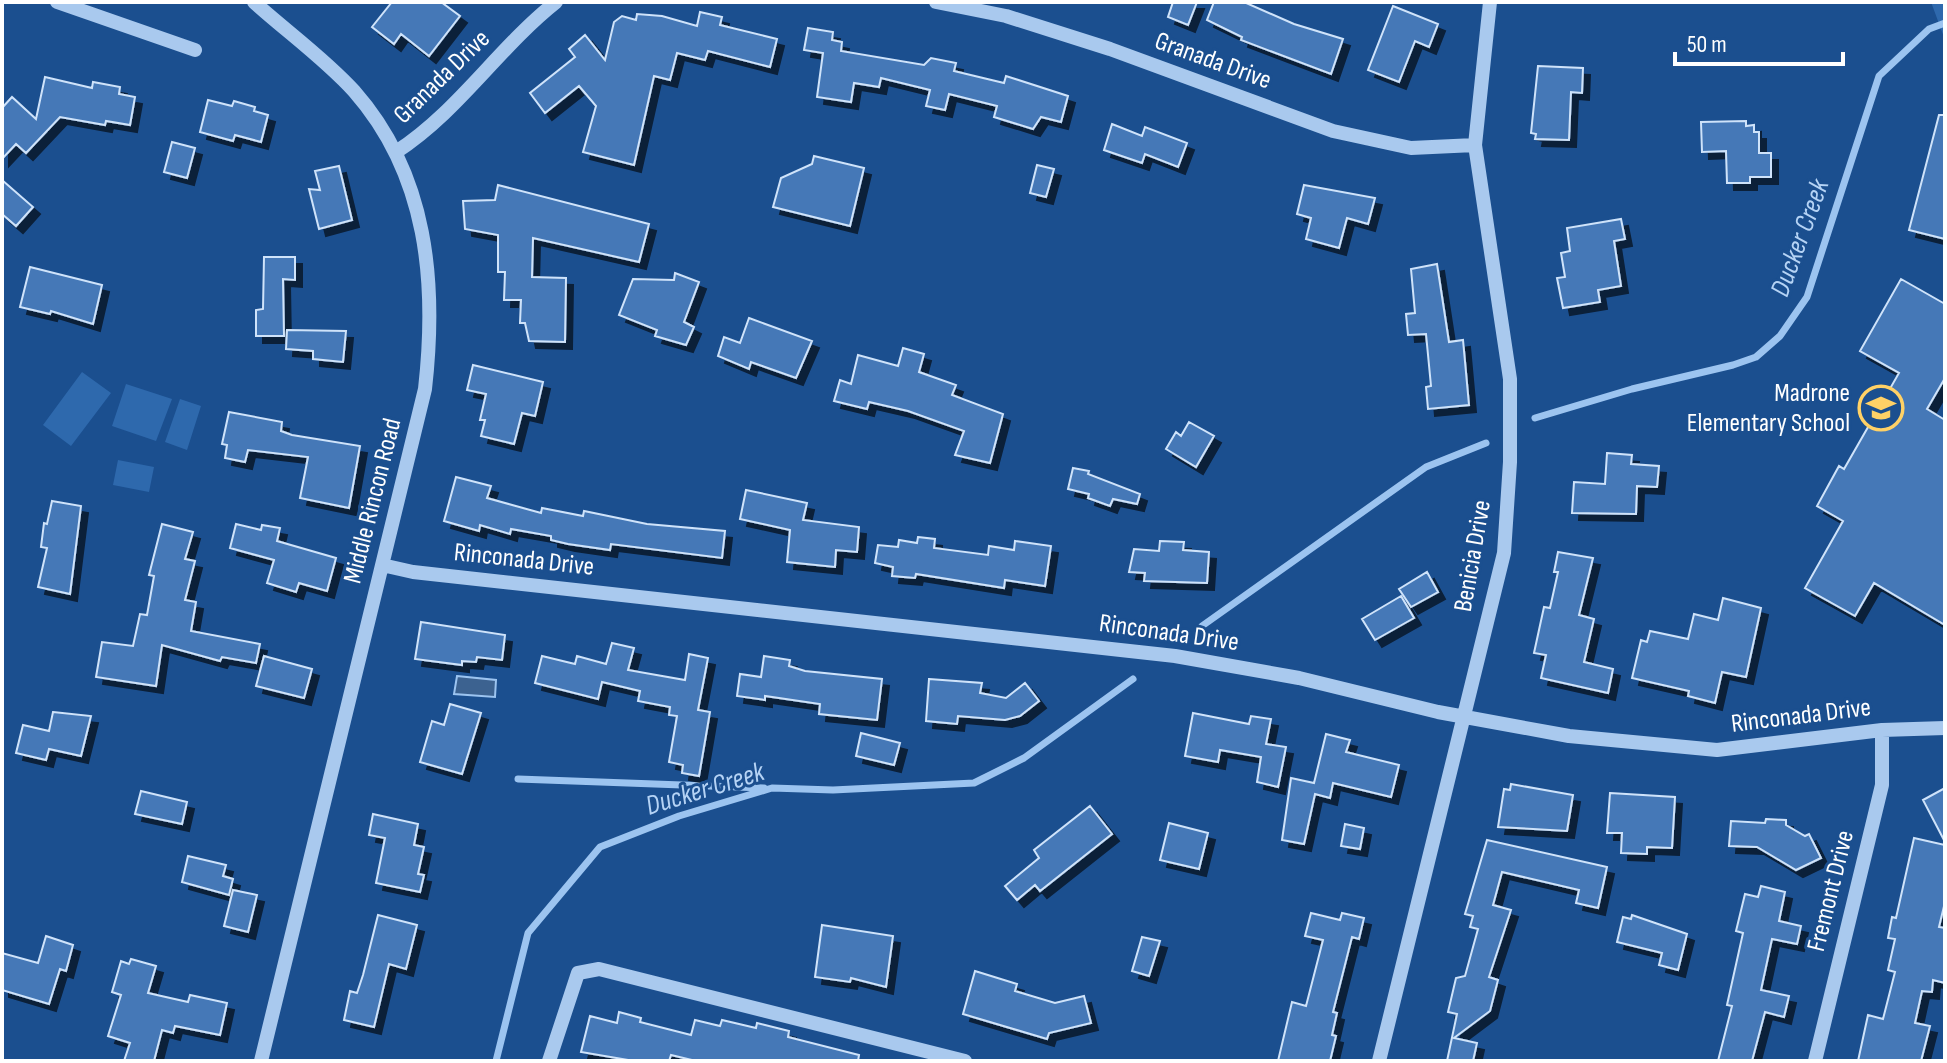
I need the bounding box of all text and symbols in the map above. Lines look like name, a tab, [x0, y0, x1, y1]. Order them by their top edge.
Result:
scale bar	[1675, 16, 1843, 66]
street label: Granada Drive	[387, 24, 497, 130]
street label: Granada Drive	[1151, 26, 1275, 96]
text: 50 m	[1687, 30, 1727, 59]
water label: Ducker Creek	[1764, 174, 1837, 301]
place label: Madrone Elementary School	[1687, 378, 1850, 439]
school or university icon: Madrone Elementary School	[1857, 384, 1905, 432]
street label: Middle Rincon Road	[338, 415, 408, 587]
street label: Benicia Drive	[1448, 498, 1498, 614]
street label: Rinconada Drive	[452, 537, 596, 583]
street label: Rinconada Drive	[1097, 608, 1241, 658]
street label: Rinconada Drive	[1729, 692, 1873, 740]
water label: Ducker Creek	[642, 755, 770, 823]
street label: Fremont Drive	[1801, 827, 1861, 955]

